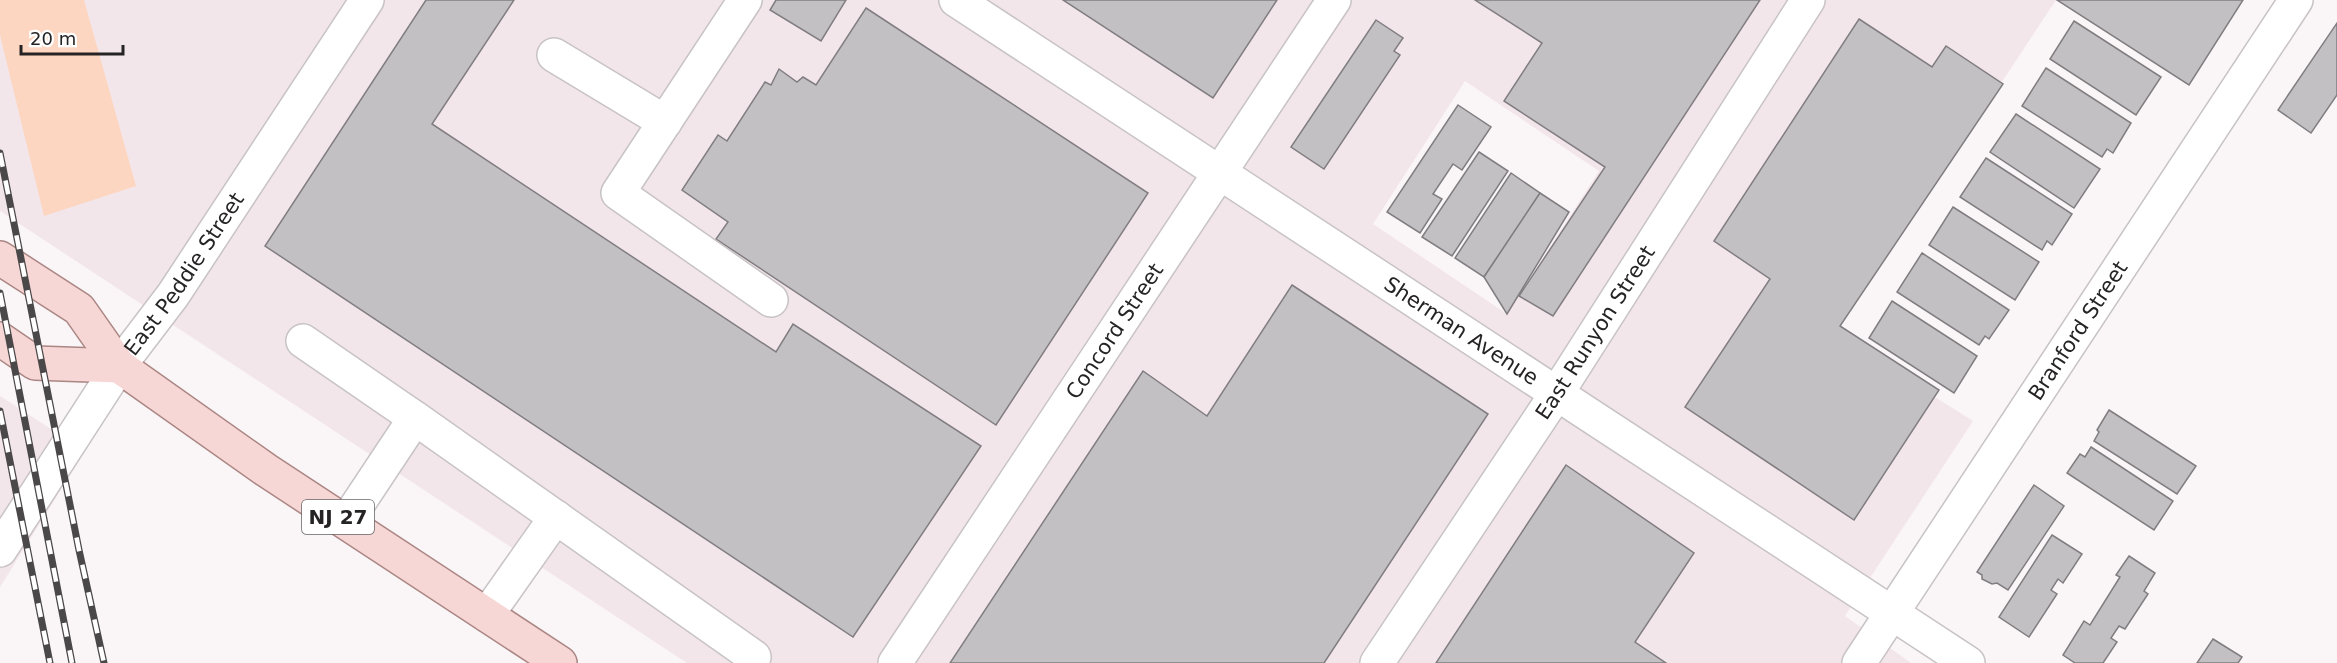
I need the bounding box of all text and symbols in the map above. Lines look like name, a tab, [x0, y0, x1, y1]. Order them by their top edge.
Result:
scale bar	[21, 18, 123, 56]
text: 20 m	[30, 28, 76, 49]
street label: East Peddie Street	[119, 188, 249, 360]
street label: East Runyon Street	[1531, 241, 1660, 424]
street label: Branford Street	[2024, 257, 2133, 405]
street label: Concord Street	[1061, 259, 1168, 403]
street label: Sherman Avenue	[1380, 272, 1543, 390]
road number: NJ 27	[302, 500, 374, 534]

